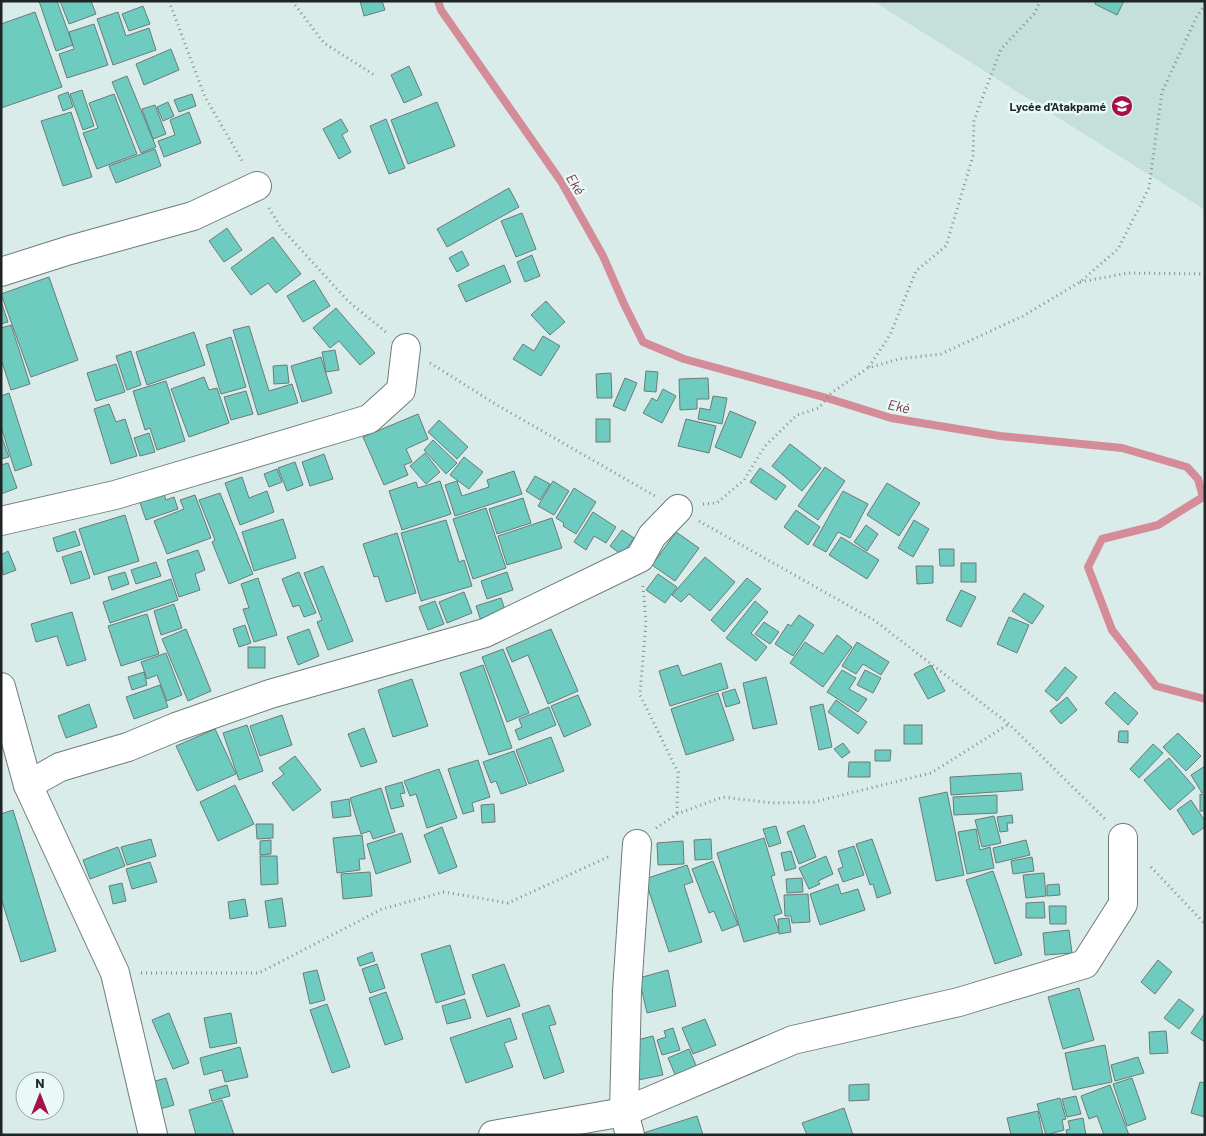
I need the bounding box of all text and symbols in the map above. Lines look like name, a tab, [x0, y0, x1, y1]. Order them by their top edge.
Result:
school or university icon: Lycée d'Atakpamé	[1110, 94, 1134, 118]
place label: Lycée d'Atakpamé	[1010, 99, 1106, 113]
water label: Eké	[563, 170, 589, 198]
water label: Eké	[886, 395, 912, 417]
north arrow	[15, 1071, 65, 1121]
text: N	[35, 1074, 45, 1091]

